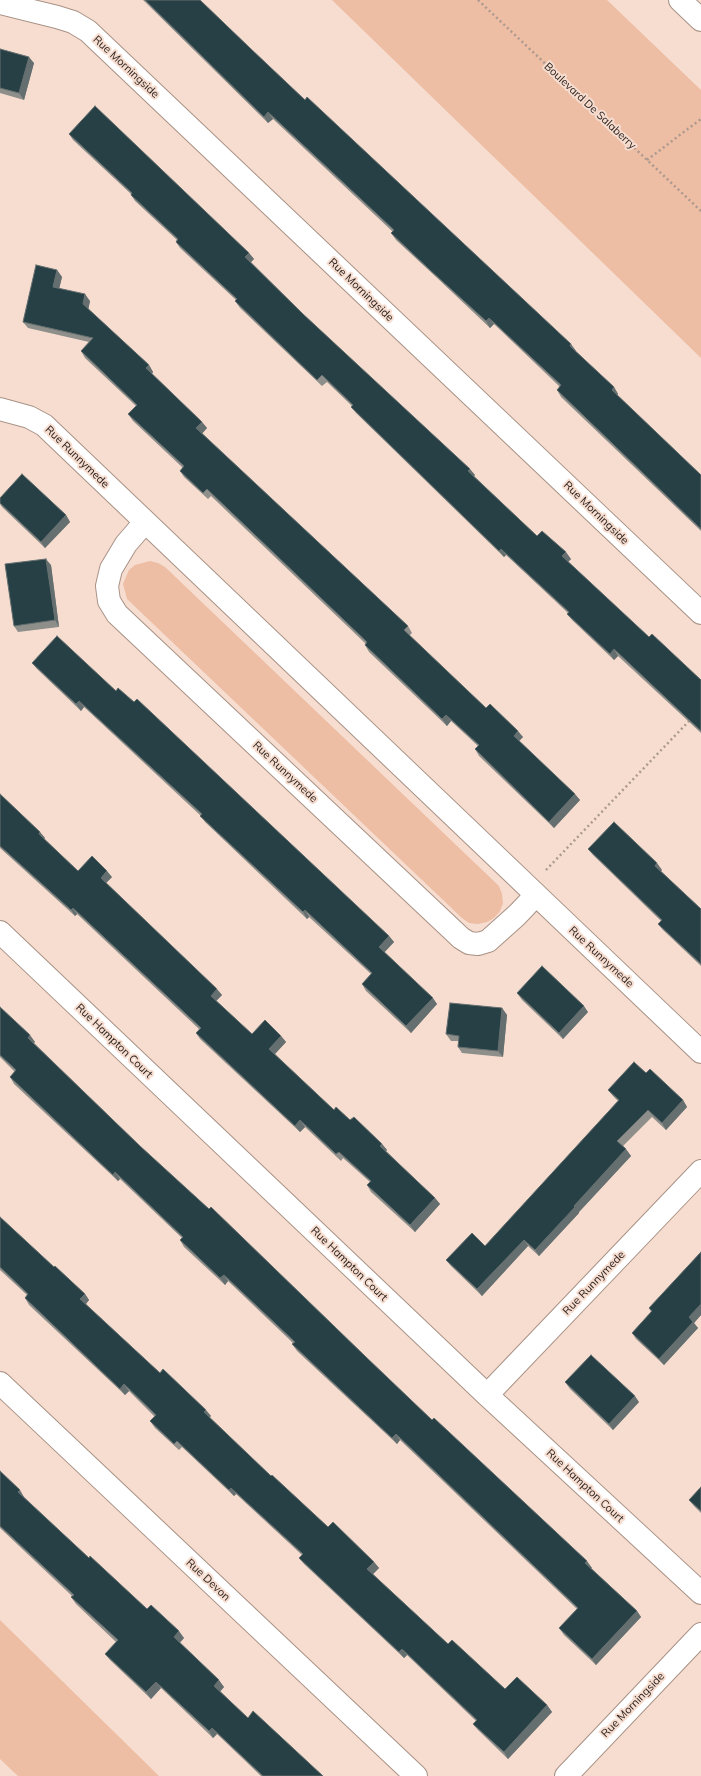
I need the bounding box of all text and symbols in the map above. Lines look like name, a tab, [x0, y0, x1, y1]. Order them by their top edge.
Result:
street label: Rue Morningside	[90, 33, 162, 101]
street label: Boulevard De Salaberry	[541, 60, 639, 152]
street label: Rue Morningside	[326, 256, 396, 324]
street label: Rue Runnymede	[42, 423, 112, 491]
street label: Rue Morningside	[561, 479, 631, 547]
street label: Rue Runnymede	[250, 739, 320, 805]
street label: Rue Runnymede	[566, 924, 636, 990]
street label: Rue Hampton Court	[73, 1001, 155, 1081]
street label: Rue Hampton Court	[308, 1224, 390, 1304]
street label: Rue Runnymede	[560, 1248, 628, 1318]
street label: Rue Hampton Court	[543, 1447, 627, 1525]
street label: Rue Devon	[183, 1556, 233, 1604]
street label: Rue Morningside	[599, 1670, 667, 1740]

